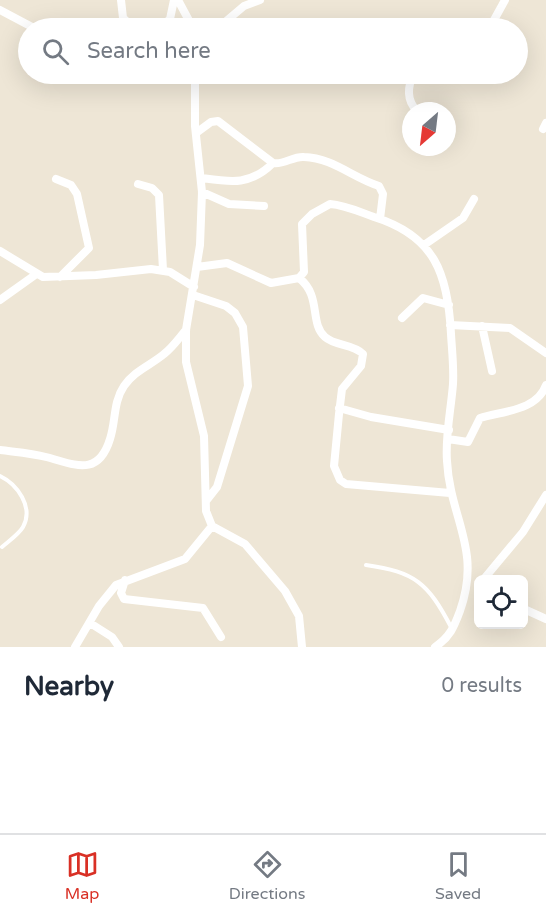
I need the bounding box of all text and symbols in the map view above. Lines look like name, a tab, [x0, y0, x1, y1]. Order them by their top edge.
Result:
search box	[18, 18, 528, 84]
icon: search	[39, 35, 72, 68]
text: Search here	[87, 38, 211, 64]
north arrow	[402, 102, 456, 156]
map controls	[474, 575, 528, 629]
button: locate	[474, 575, 528, 629]
text: Nearby	[24, 671, 114, 702]
text: 0 results	[442, 674, 522, 698]
tab: Map	[65, 848, 99, 904]
tab: Directions	[229, 848, 305, 904]
tab: Saved	[435, 848, 481, 904]

